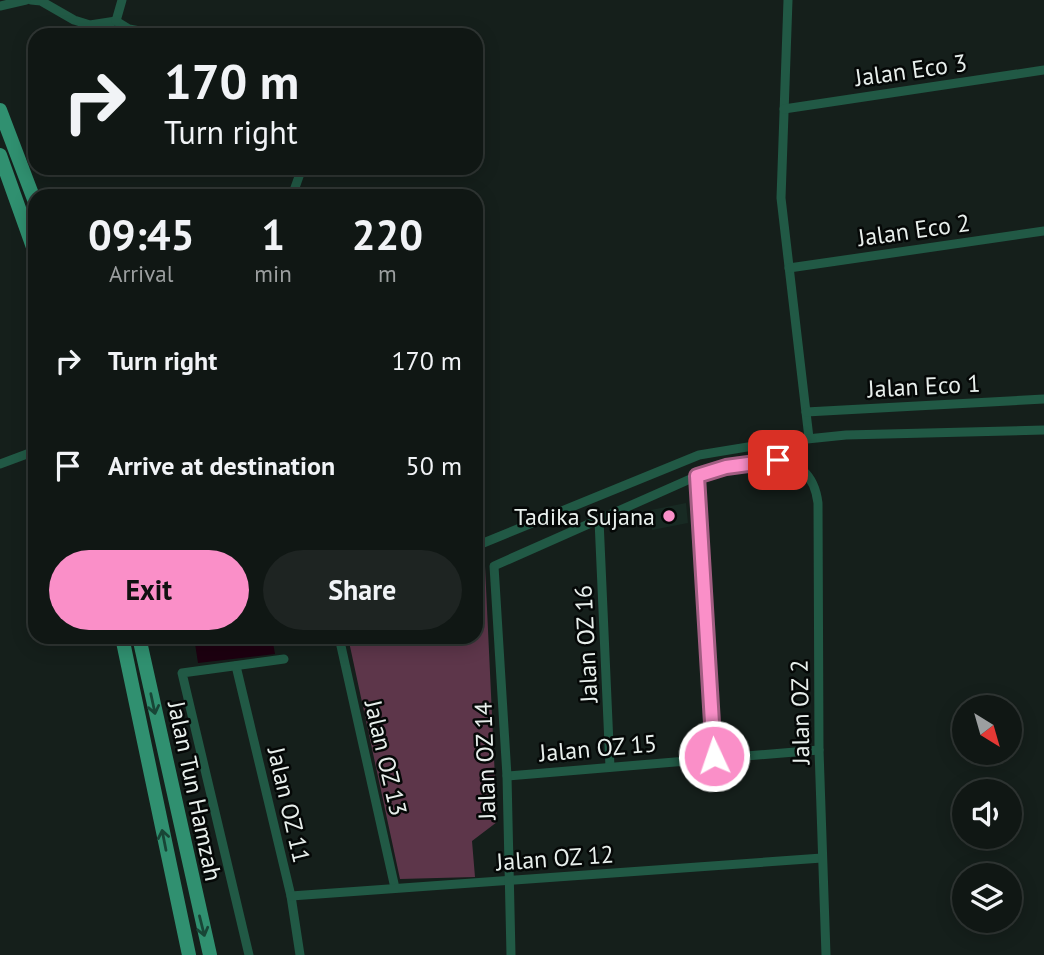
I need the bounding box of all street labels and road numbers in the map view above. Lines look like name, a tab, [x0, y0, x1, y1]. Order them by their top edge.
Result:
street label: Jalan Eco 3	[852, 47, 969, 93]
street label: Jalan Eco 2	[855, 207, 972, 253]
street label: Jalan Eco 1	[866, 368, 981, 404]
street label: Jalan OZ 16	[567, 584, 605, 705]
street label: Jalan OZ 2	[784, 659, 816, 766]
street label: Jalan OZ 13	[357, 696, 414, 819]
street label: Jalan Tun Hamzah	[161, 697, 229, 884]
street label: Jalan OZ 14	[467, 702, 503, 821]
street label: Jalan OZ 15	[537, 727, 658, 769]
street label: Jalan OZ 11	[260, 743, 317, 866]
street label: Jalan OZ 12	[494, 838, 615, 878]

